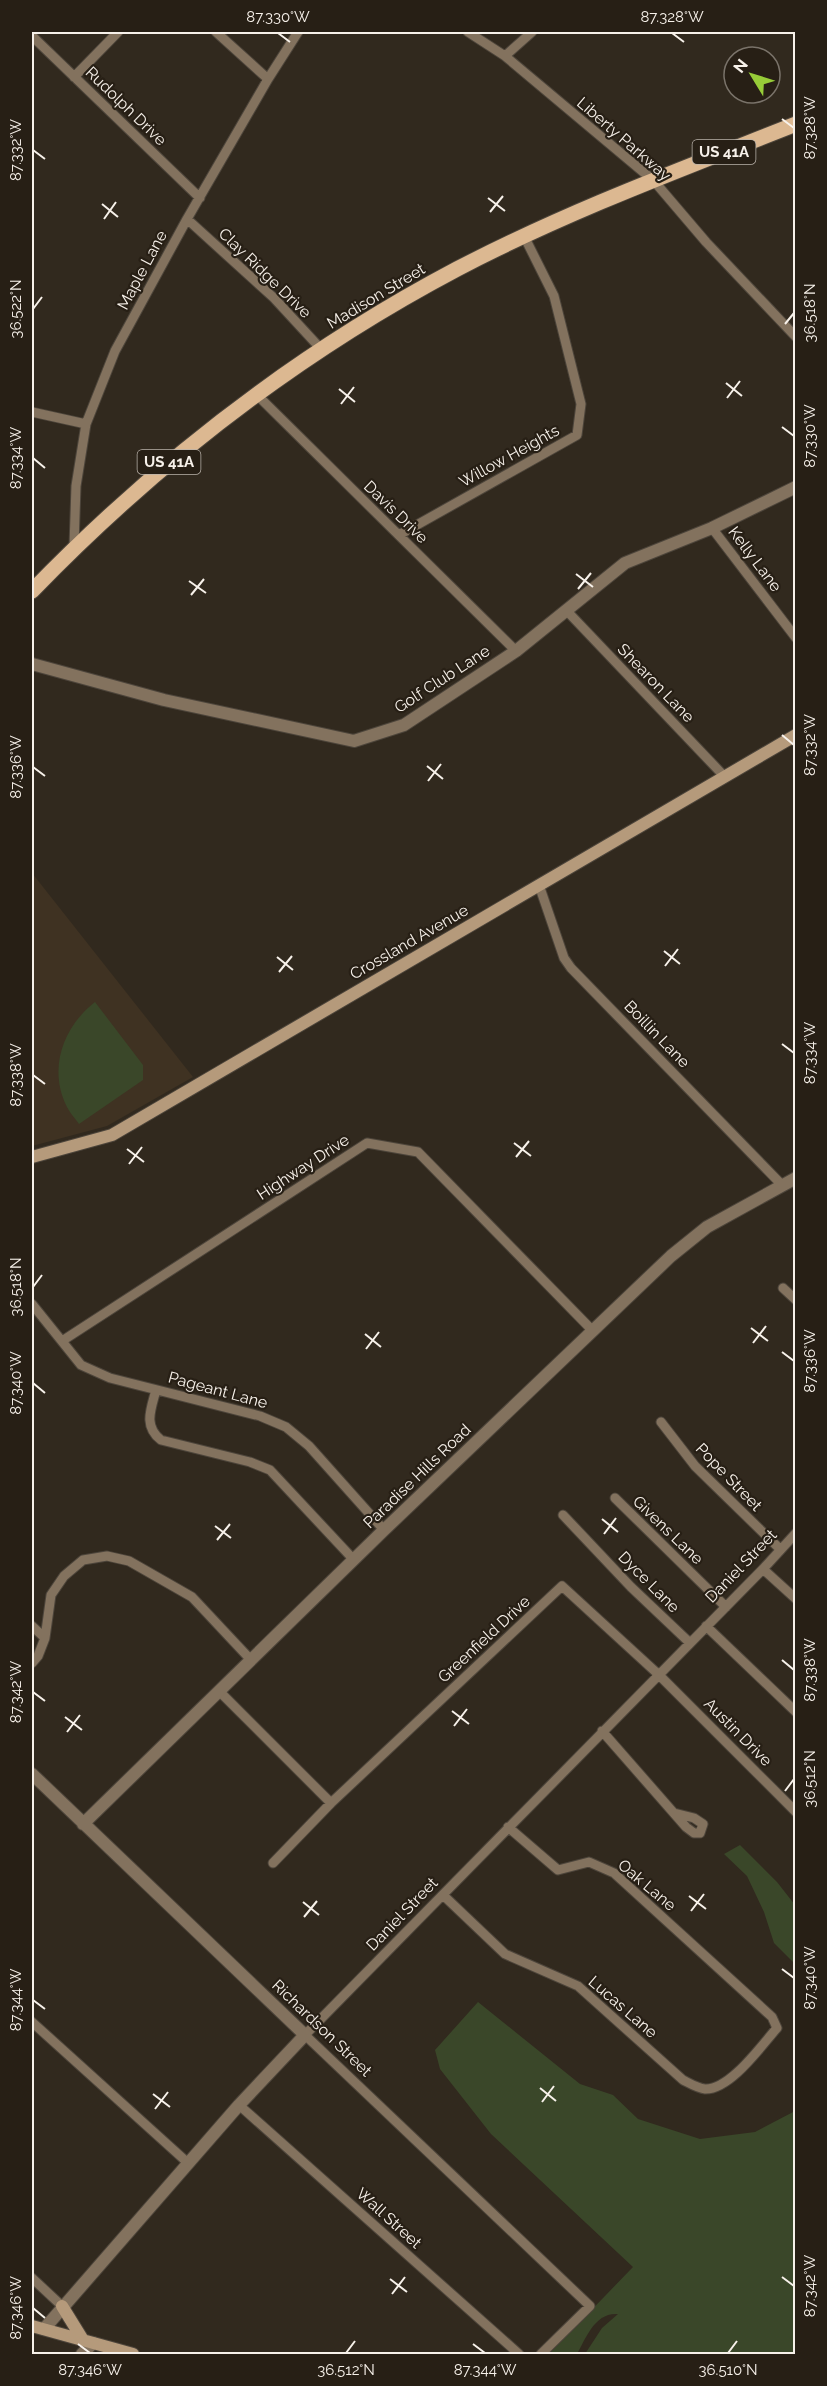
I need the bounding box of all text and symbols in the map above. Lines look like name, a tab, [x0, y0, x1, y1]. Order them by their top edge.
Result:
text: 87.330°W	[246, 8, 310, 26]
text: 87.328°W	[640, 8, 704, 26]
north arrow	[722, 45, 782, 105]
text: N	[729, 55, 752, 77]
street label: Rudolph Drive	[82, 63, 170, 149]
street label: Liberty Parkway	[573, 93, 675, 185]
text: 87.328°W	[801, 96, 819, 160]
text: 87.332°W	[7, 119, 25, 181]
road number: US 41A	[692, 140, 756, 164]
street label: Clay Ridge Drive	[215, 224, 315, 322]
street label: Maple Lane	[113, 227, 171, 313]
street label: Madison Street	[323, 259, 429, 333]
text: 36.522°N	[7, 279, 25, 339]
text: 36.518°N	[801, 284, 819, 342]
text: 87.330°W	[801, 404, 819, 468]
street label: Willow Heights	[456, 421, 563, 491]
text: 87.334°W	[7, 426, 25, 489]
road number: US 41A	[138, 450, 201, 474]
street label: Davis Drive	[360, 477, 432, 547]
street label: Kelly Lane	[724, 523, 786, 595]
street label: Shearon Lane	[614, 640, 698, 726]
street label: Golf Club Lane	[391, 641, 493, 717]
text: 87.332°W	[801, 714, 819, 776]
text: 87.336°W	[7, 735, 25, 799]
street label: Crossland Avenue	[346, 900, 472, 984]
street label: Boillin Lane	[620, 996, 694, 1072]
text: 87.334°W	[801, 1021, 819, 1084]
text: 87.338°W	[7, 1043, 25, 1107]
street label: Highway Drive	[253, 1130, 353, 1204]
text: 36.518°N	[7, 1258, 25, 1316]
text: 87.336°W	[801, 1329, 819, 1393]
text: 87.340°W	[7, 1351, 25, 1415]
street label: Pageant Lane	[166, 1368, 270, 1412]
street label: Paradise Hills Road	[359, 1420, 475, 1532]
street label: Pope Street	[692, 1439, 766, 1515]
street label: Givens Lane	[629, 1492, 707, 1568]
street label: Daniel Street	[701, 1525, 781, 1607]
street label: Dyce Lane	[614, 1547, 684, 1617]
street label: Greenfield Drive	[434, 1592, 534, 1686]
text: 87.338°W	[801, 1638, 819, 1702]
text: 87.342°W	[7, 1661, 25, 1723]
street label: Austin Drive	[700, 1694, 776, 1770]
text: 36.512°N	[801, 1750, 819, 1808]
street label: Oak Lane	[614, 1855, 680, 1915]
street label: Daniel Street	[362, 1873, 442, 1955]
text: 87.340°W	[801, 1946, 819, 2010]
text: 87.344°W	[7, 1968, 25, 2031]
street label: Lucas Lane	[585, 1972, 661, 2042]
street label: Richardson Street	[268, 1976, 376, 2081]
street label: Wall Street	[352, 2184, 426, 2253]
text: 87.342°W	[801, 2255, 819, 2317]
text: 87.346°W	[7, 2276, 25, 2340]
text: 87.346°W	[58, 2361, 122, 2379]
text: 36.512°N	[317, 2361, 375, 2379]
text: 87.344°W	[454, 2361, 517, 2379]
text: 36.510°N	[699, 2361, 757, 2379]

